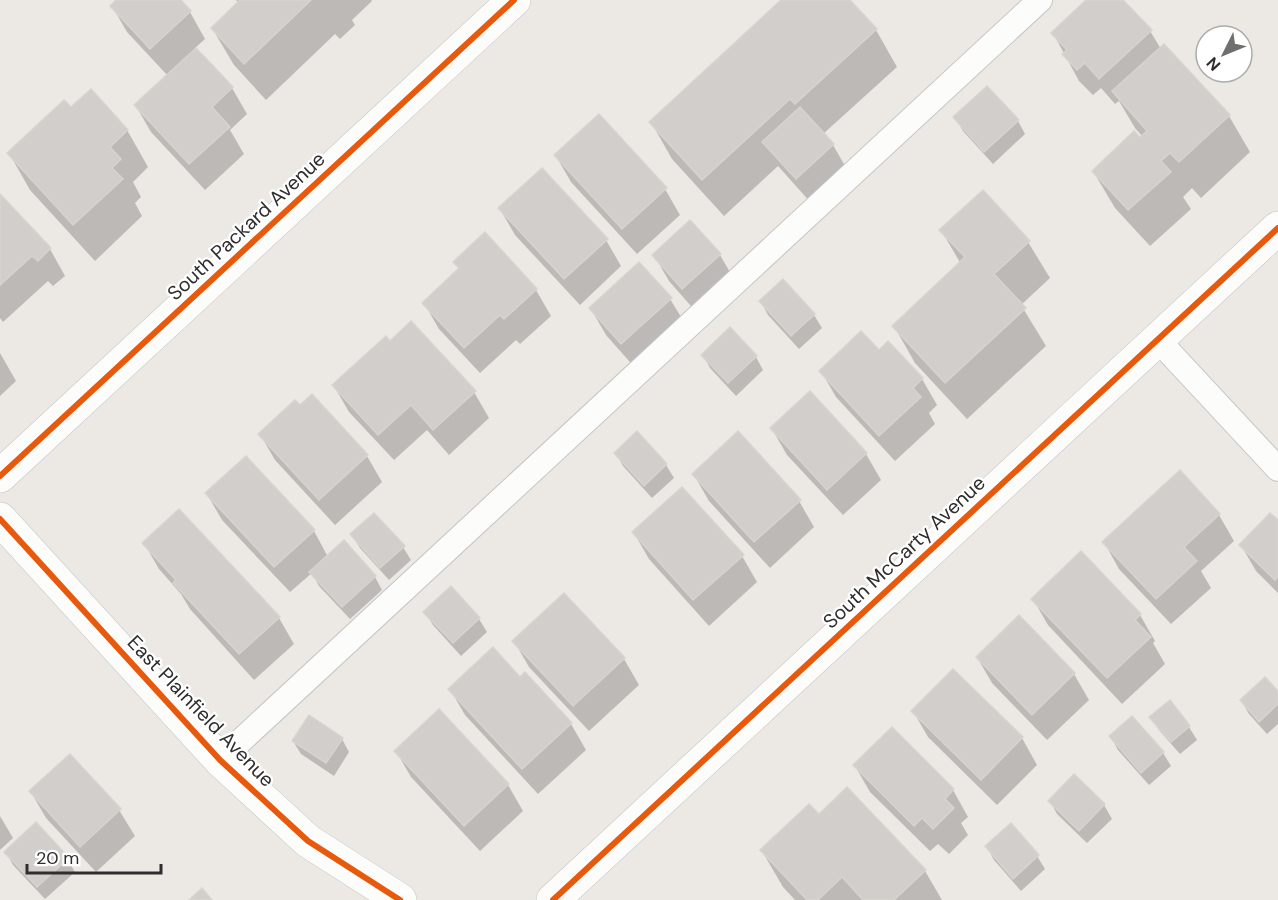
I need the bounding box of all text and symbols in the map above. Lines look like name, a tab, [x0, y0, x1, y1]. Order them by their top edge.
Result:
north arrow	[1194, 24, 1254, 84]
text: N	[1202, 52, 1225, 75]
street label: South Packard Avenue	[162, 146, 330, 306]
street label: South McCarty Avenue	[817, 470, 991, 634]
street label: East Plainfield Avenue	[122, 630, 280, 792]
scale bar	[27, 837, 160, 875]
text: 20 m	[36, 846, 79, 870]

